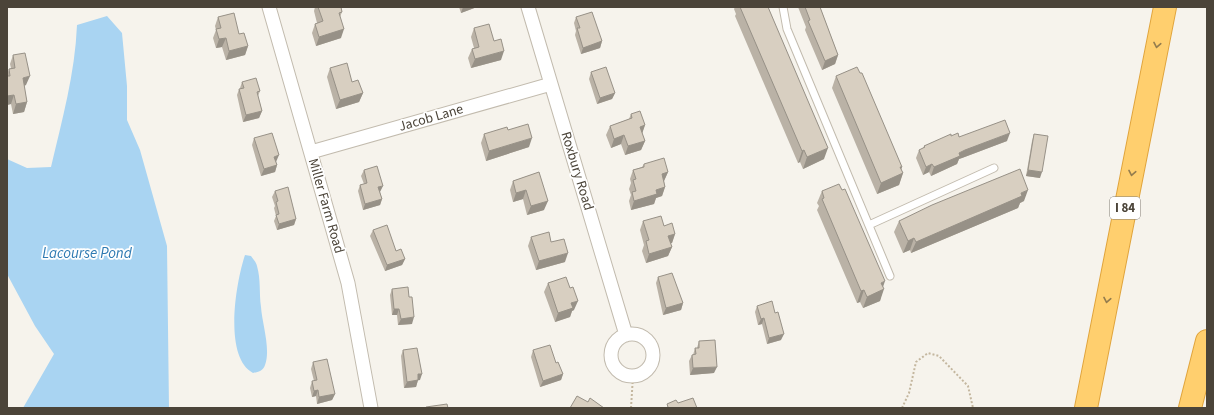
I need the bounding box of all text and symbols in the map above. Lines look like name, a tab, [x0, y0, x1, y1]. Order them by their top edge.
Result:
one-way arrow	[1154, 42, 1162, 48]
street label: Jacob Lane	[396, 99, 466, 137]
street label: Roxbury Road	[556, 129, 598, 213]
street label: Miller Farm Road	[303, 156, 349, 256]
one-way arrow	[1128, 170, 1137, 176]
road number: I 84	[1110, 197, 1140, 219]
water label: Lacourse Pond	[42, 243, 133, 264]
one-way arrow	[1103, 297, 1112, 303]

